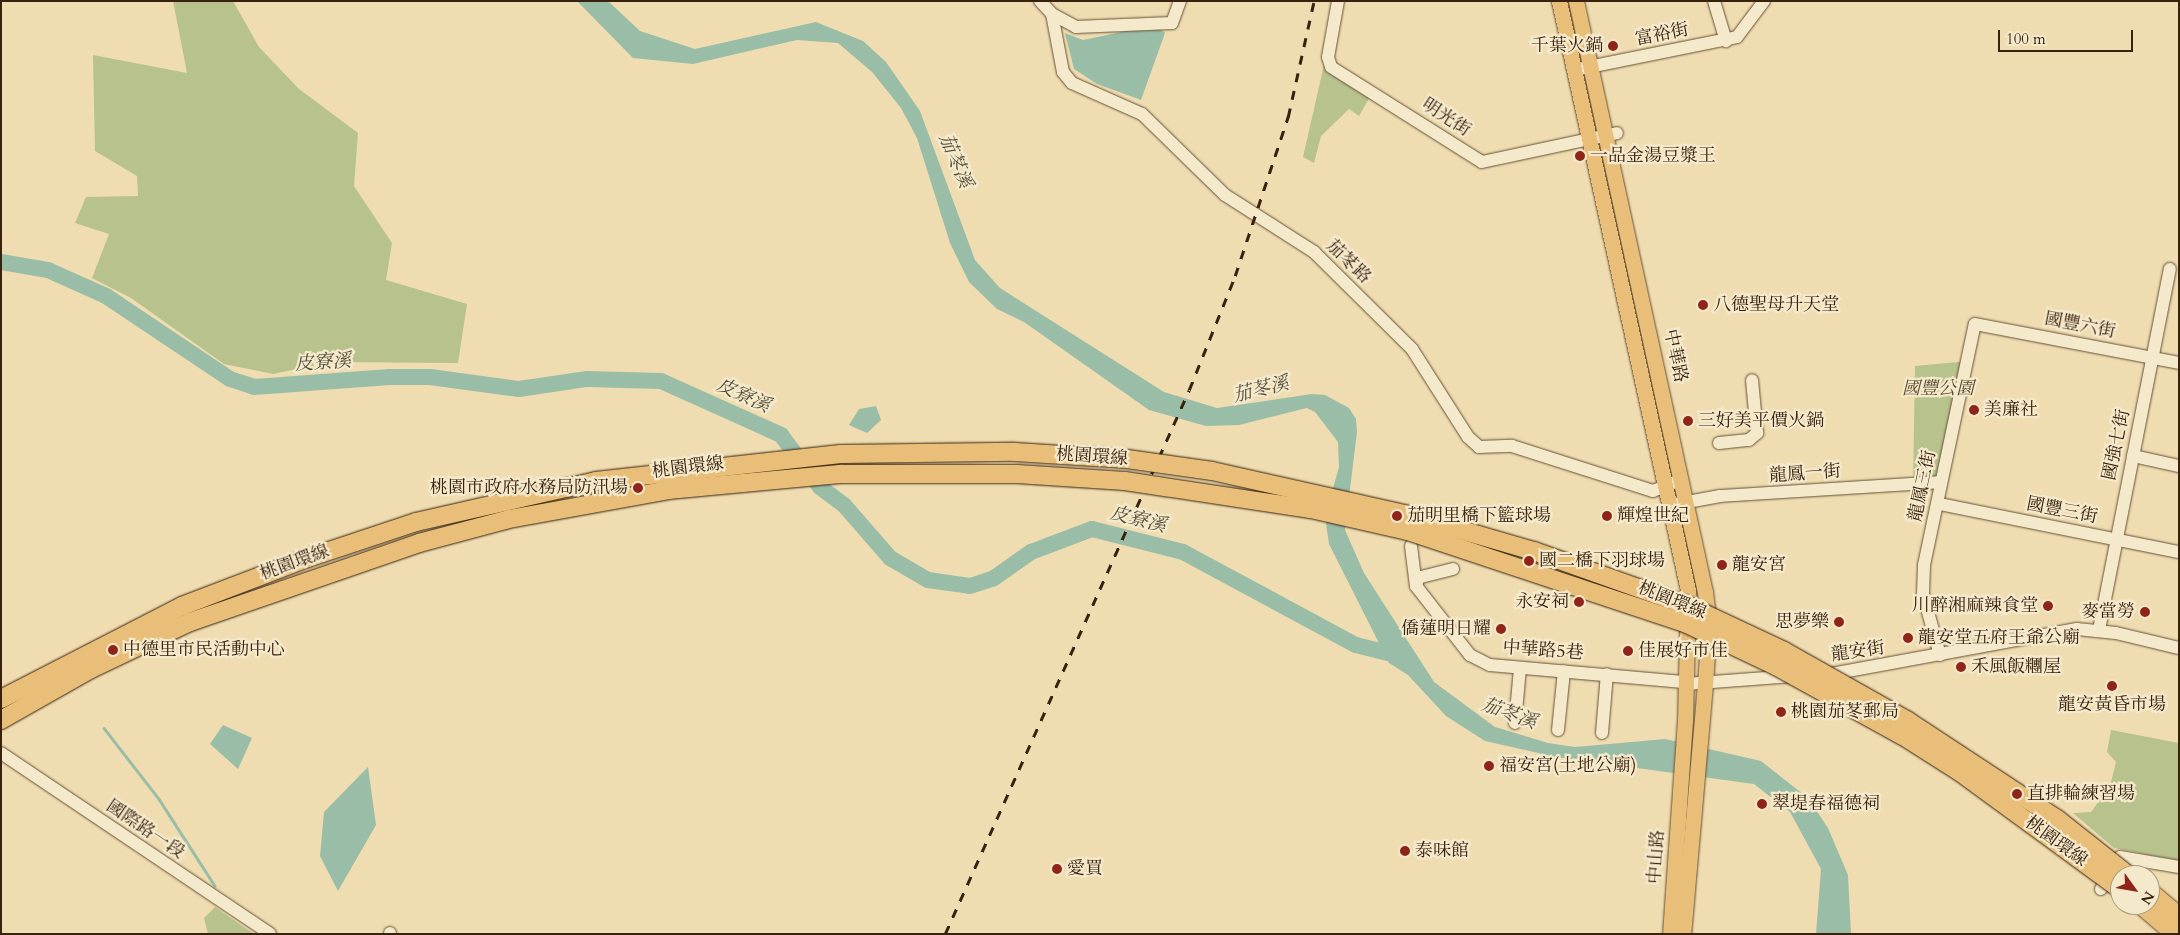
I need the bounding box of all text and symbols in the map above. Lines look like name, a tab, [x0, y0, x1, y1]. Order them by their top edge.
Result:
street label: 富裕街	[1633, 19, 1691, 51]
scale bar	[2000, 20, 2135, 52]
text: 100 m	[2006, 29, 2046, 49]
place label: 千葉火鍋	[1531, 35, 1603, 57]
marker: 千葉火鍋	[1607, 40, 1619, 52]
street label: 明光街	[1417, 94, 1475, 142]
water label: 茄苳溪	[933, 130, 977, 192]
place label: 一品金湯豆漿王	[1590, 145, 1716, 167]
marker: 一品金湯豆漿王	[1574, 150, 1586, 162]
street label: 茄苳路	[1321, 235, 1375, 289]
place label: 八德聖母升天堂	[1713, 294, 1839, 316]
marker: 八德聖母升天堂	[1697, 299, 1709, 311]
street label: 國豐六街	[2043, 309, 2117, 343]
street label: 中華路	[1659, 327, 1691, 385]
water label: 皮寮溪	[294, 350, 352, 376]
water label: 茄苳溪	[1231, 372, 1291, 408]
water label: 皮寮溪	[712, 374, 774, 418]
park label: 國豐公園	[1902, 378, 1974, 400]
place label: 美廉社	[1984, 399, 2038, 421]
marker: 美廉社	[1968, 404, 1980, 416]
street label: 國強七街	[2099, 408, 2135, 482]
place label: 三好美平價火鍋	[1698, 410, 1824, 432]
marker: 三好美平價火鍋	[1682, 415, 1694, 427]
street label: 桃園環線	[1055, 444, 1129, 470]
street label: 龍鳳三街	[1905, 449, 1941, 523]
street label: 桃園環線	[651, 453, 725, 483]
street label: 龍鳳一街	[1768, 461, 1842, 487]
place label: 桃園市政府水務局防汛場	[430, 477, 628, 499]
marker: 桃園市政府水務局防汛場	[632, 482, 644, 494]
street label: 國豐三街	[2025, 494, 2099, 528]
water label: 皮寮溪	[1108, 502, 1168, 538]
place label: 茄明里橋下籃球場	[1407, 505, 1551, 527]
place label: 輝煌世紀	[1617, 505, 1689, 527]
marker: 茄明里橋下籃球場	[1391, 510, 1403, 522]
marker: 輝煌世紀	[1601, 510, 1613, 522]
street label: 桃園環線	[257, 541, 333, 585]
place label: 國二橋下羽球場	[1539, 550, 1665, 572]
place label: 龍安宮	[1732, 554, 1786, 576]
marker: 國二橋下羽球場	[1523, 555, 1535, 567]
marker: 龍安宮	[1716, 559, 1728, 571]
street label: 桃園環線	[1635, 578, 1709, 624]
place label: 永安祠	[1515, 591, 1569, 613]
place label: 川醉湘麻辣食堂	[1912, 595, 2038, 617]
marker: 永安祠	[1573, 596, 1585, 608]
marker: 川醉湘麻辣食堂	[2042, 600, 2054, 612]
place label: 麥當勞	[2081, 601, 2135, 623]
marker: 麥當勞	[2139, 606, 2151, 618]
place label: 思夢樂	[1775, 611, 1829, 633]
marker: 思夢樂	[1833, 616, 1845, 628]
place label: 僑蓮明日耀	[1401, 618, 1491, 640]
marker: 僑蓮明日耀	[1495, 623, 1507, 635]
place label: 龍安堂五府王爺公廟	[1918, 627, 2080, 649]
marker: 龍安堂五府王爺公廟	[1902, 632, 1914, 644]
street label: 中華路5巷	[1502, 637, 1584, 665]
street label: 龍安街	[1830, 638, 1886, 666]
place label: 中德里市民活動中心	[123, 639, 285, 661]
place label: 佳展好市佳	[1638, 640, 1728, 662]
marker: 中德里市民活動中心	[107, 644, 119, 656]
marker: 佳展好市佳	[1622, 645, 1634, 657]
place label: 禾風飯糰屋	[1971, 656, 2061, 678]
marker: 禾風飯糰屋	[1955, 661, 1967, 673]
marker: 龍安黃昏市場	[2106, 680, 2118, 692]
water label: 茄苳溪	[1478, 694, 1540, 734]
place label: 龍安黃昏市場	[2058, 694, 2166, 716]
place label: 桃園茄苳郵局	[1791, 701, 1899, 723]
marker: 桃園茄苳郵局	[1775, 706, 1787, 718]
place label: 福安宮(土地公廟)	[1499, 755, 1636, 777]
marker: 福安宮(土地公廟)	[1483, 760, 1495, 772]
place label: 直排輪練習場	[2027, 783, 2135, 805]
marker: 直排輪練習場	[2011, 788, 2023, 800]
place label: 翠堤春福德祠	[1772, 793, 1880, 815]
street label: 國際路一段	[102, 796, 188, 864]
marker: 翠堤春福德祠	[1756, 798, 1768, 810]
street label: 桃園環線	[2021, 812, 2091, 872]
street label: 中山路	[1644, 829, 1670, 885]
place label: 泰味館	[1415, 840, 1469, 862]
marker: 泰味館	[1399, 845, 1411, 857]
place label: 愛買	[1067, 858, 1103, 880]
marker: 愛買	[1051, 863, 1063, 875]
north arrow	[2110, 865, 2160, 915]
text: N	[2136, 887, 2159, 908]

